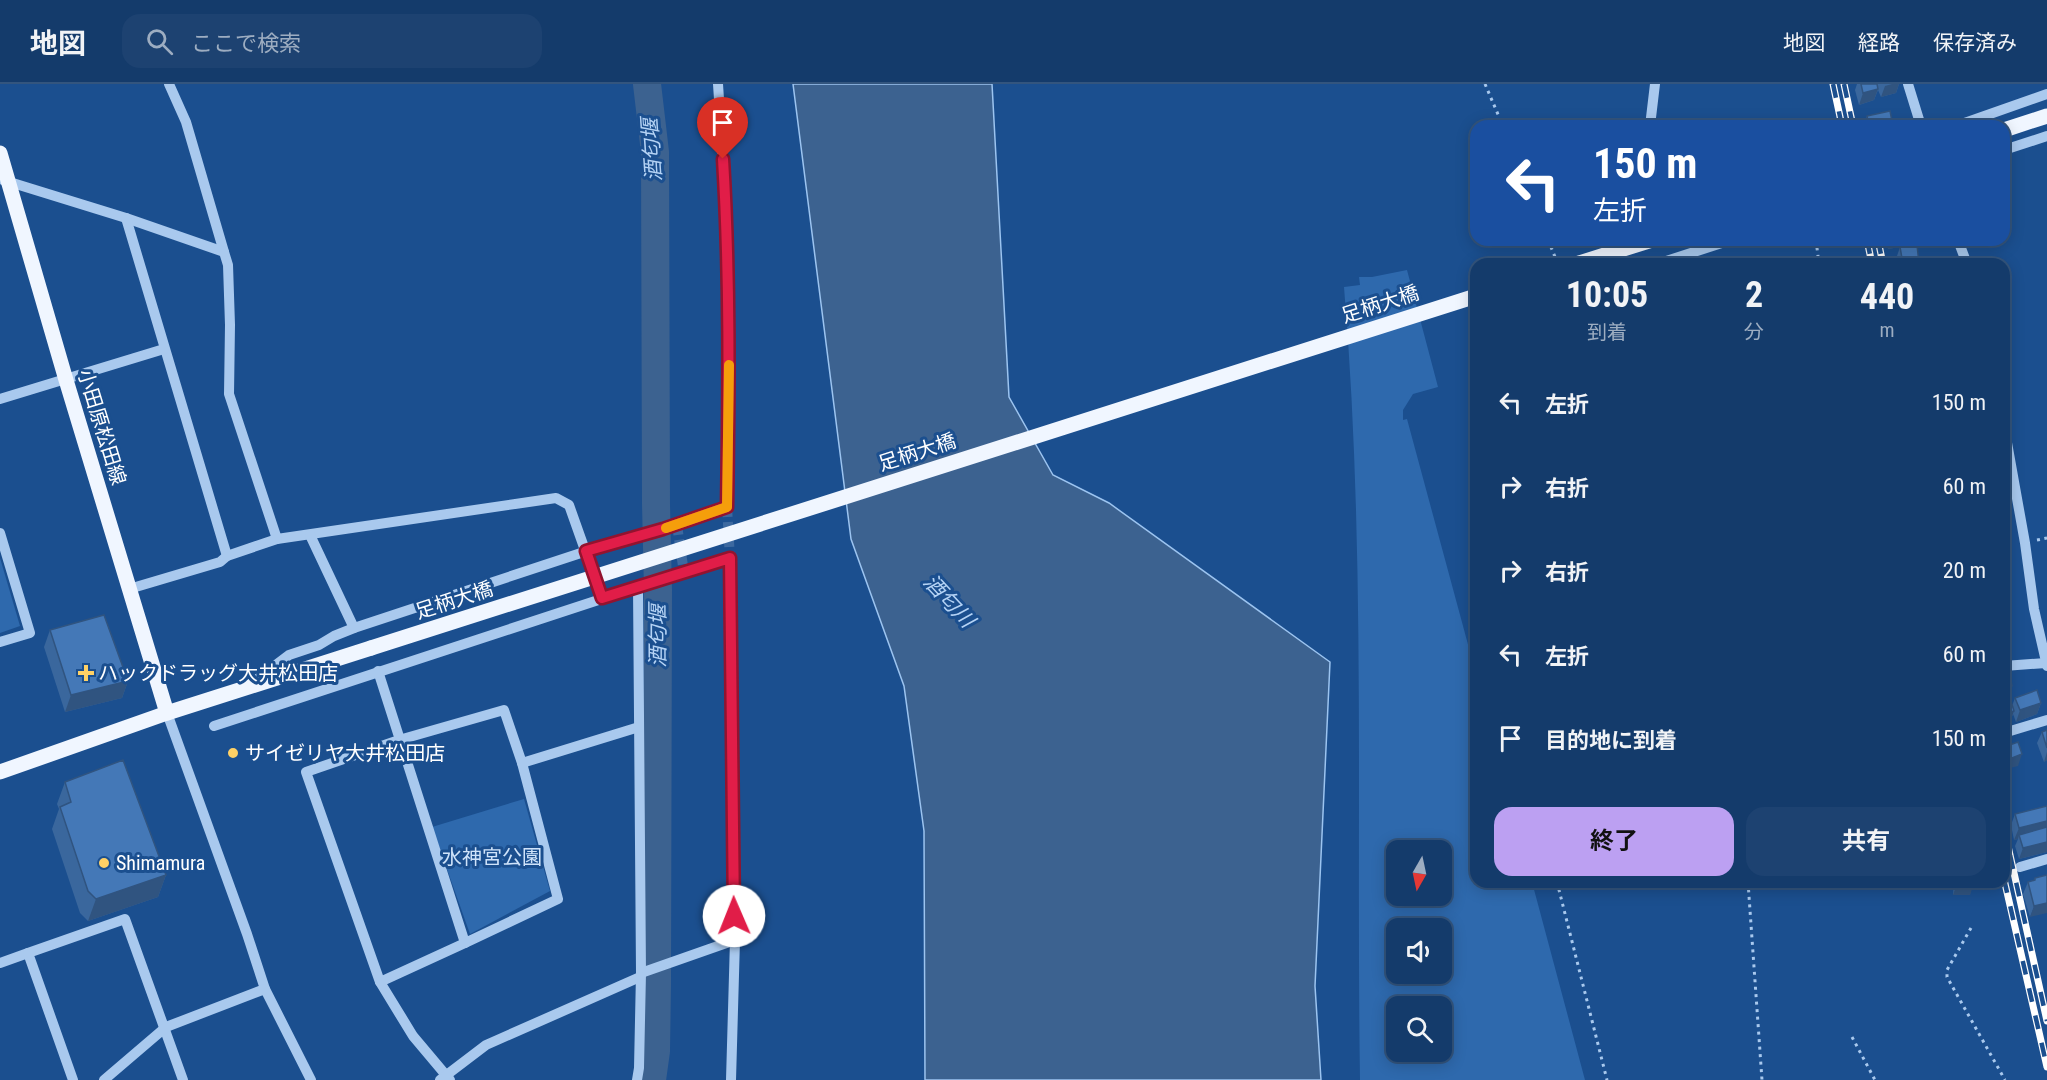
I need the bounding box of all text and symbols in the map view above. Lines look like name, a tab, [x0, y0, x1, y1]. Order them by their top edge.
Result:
search box	[122, 14, 542, 68]
icon: search	[143, 25, 176, 58]
text: 地図	[30, 27, 86, 60]
text: ここで検索	[191, 31, 301, 56]
text: 地図	[1783, 31, 1825, 55]
text: 経路	[1858, 31, 1900, 55]
text: 保存済み	[1933, 31, 2017, 55]
pin	[697, 97, 748, 159]
icon: arrive	[706, 106, 739, 139]
water label: 酒匂堰	[638, 114, 666, 182]
text: 150 m	[1593, 139, 1698, 188]
icon: left	[1494, 144, 1572, 222]
text: 左折	[1593, 195, 1647, 227]
text: 10:05	[1566, 274, 1648, 316]
text: 2	[1745, 274, 1763, 316]
text: 440	[1860, 276, 1914, 318]
street label: 足柄大橋	[1338, 280, 1422, 328]
text: m	[1879, 318, 1895, 342]
text: 到着	[1587, 320, 1627, 344]
text: 分	[1744, 320, 1764, 344]
street label: 小田原松田線	[73, 366, 131, 488]
icon: left	[1494, 386, 1527, 419]
text: 150 m	[1932, 390, 1986, 415]
text: 左折	[1545, 392, 1589, 417]
street label: 足柄大橋	[875, 428, 959, 476]
icon: right	[1494, 470, 1527, 503]
text: 60 m	[1943, 474, 1986, 499]
text: 右折	[1545, 476, 1589, 501]
icon: right	[1494, 554, 1527, 587]
text: 20 m	[1943, 558, 1986, 583]
text: 右折	[1545, 560, 1589, 585]
water label: 酒匂川	[919, 570, 981, 634]
street label: 足柄大橋	[412, 576, 496, 624]
water label: 酒匂堰	[646, 601, 670, 668]
icon: left	[1494, 638, 1527, 671]
text: 60 m	[1943, 642, 1986, 667]
text: 左折	[1545, 644, 1589, 669]
place label: ハックドラッグ大井松田店	[98, 661, 338, 685]
marker: ハックドラッグ大井松田店	[79, 666, 93, 680]
icon: arrive	[1494, 722, 1527, 755]
text: 150 m	[1932, 726, 1986, 751]
text: 目的地に到着	[1545, 728, 1677, 753]
place label: サイゼリヤ大井松田店	[245, 741, 445, 765]
marker: サイゼリヤ大井松田店	[226, 746, 240, 760]
button: 終了	[1494, 807, 1734, 876]
button: 共有	[1746, 807, 1986, 876]
north arrow	[1386, 840, 1452, 906]
map controls	[1386, 840, 1452, 1062]
park label: 水神宮公園	[442, 845, 542, 869]
place label: Shimamura	[116, 851, 205, 875]
marker: Shimamura	[97, 856, 111, 870]
position arrow	[702, 884, 766, 948]
button: sound	[1386, 918, 1452, 984]
button: search	[1386, 996, 1452, 1062]

